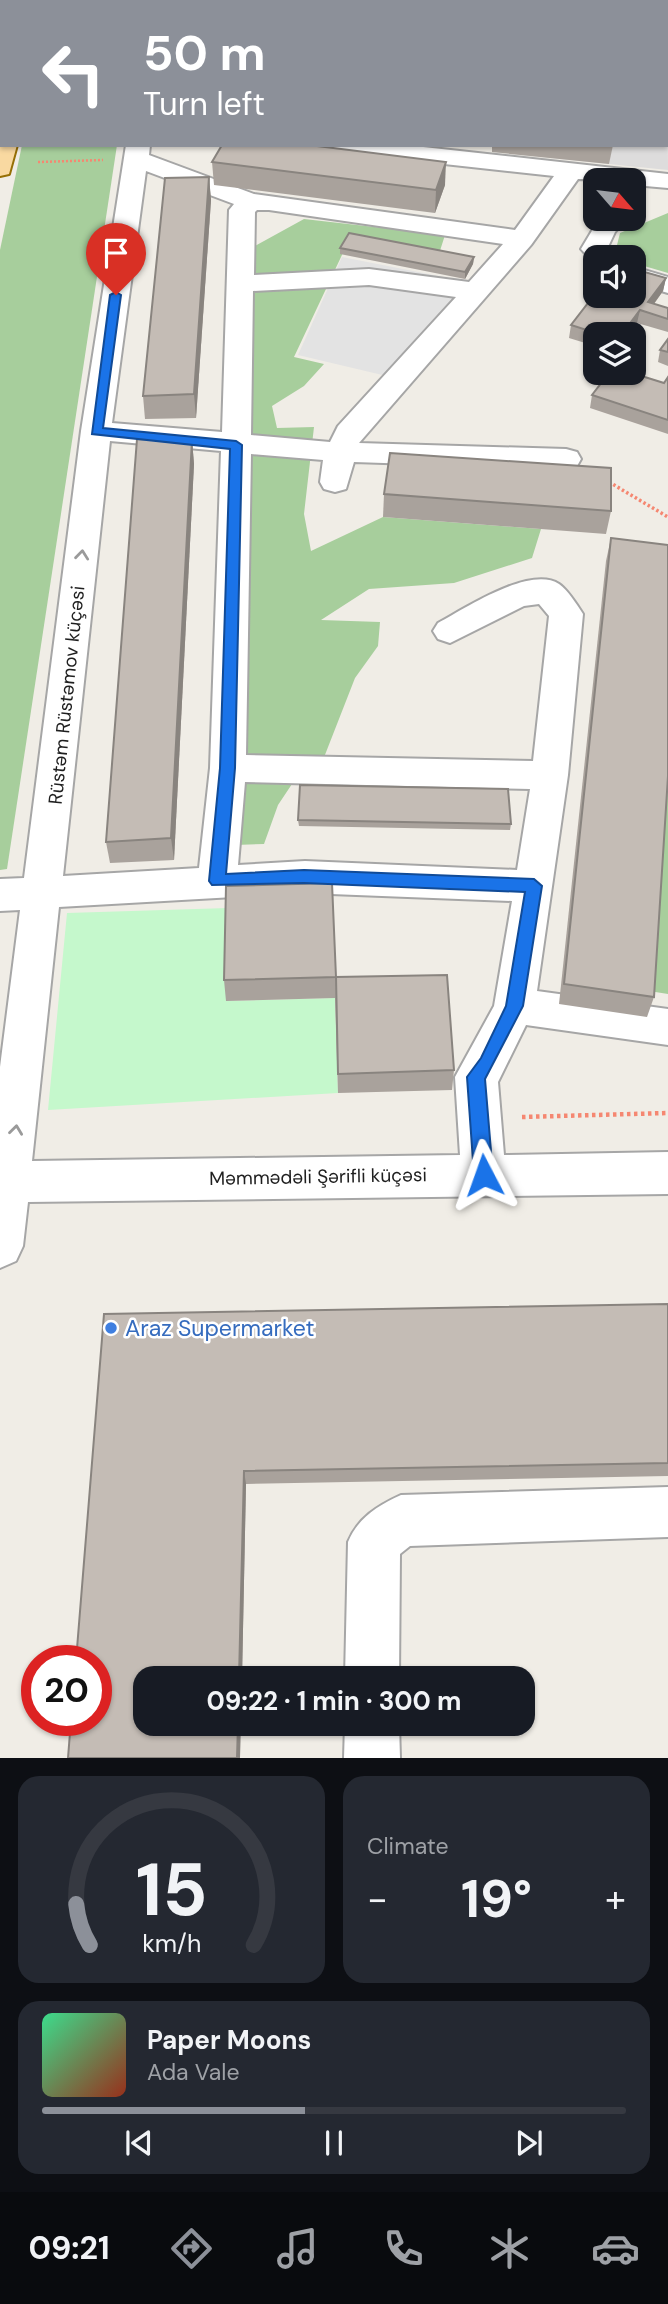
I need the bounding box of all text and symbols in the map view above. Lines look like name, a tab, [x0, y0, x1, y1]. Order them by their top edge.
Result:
text: 50 m	[143, 21, 266, 85]
icon: left	[28, 28, 119, 119]
text: Turn left	[143, 83, 265, 125]
north arrow	[583, 168, 646, 231]
map controls	[583, 168, 646, 385]
pin	[86, 223, 146, 295]
icon: arrive	[97, 234, 135, 272]
button: sound	[583, 245, 646, 308]
button: layers	[583, 322, 646, 385]
one-way arrow	[74, 549, 89, 560]
street label: Rüstəm Rüstəmov küçəsi	[43, 585, 90, 806]
one-way arrow	[8, 1124, 23, 1136]
position arrow	[447, 1138, 521, 1212]
street label: Məmmədəli Şərifli küçəsi	[209, 1162, 427, 1191]
place label: Araz Supermarket	[125, 1313, 314, 1343]
marker: Araz Supermarket	[103, 1320, 119, 1336]
speed limit sign: 20	[21, 1645, 112, 1736]
text: 09:22 · 1 min · 300 m	[206, 1684, 462, 1718]
text: Climate	[367, 1831, 449, 1861]
text: 15	[136, 1844, 207, 1939]
text: 19°	[461, 1865, 532, 1933]
text: −	[367, 1874, 388, 1924]
text: +	[605, 1874, 626, 1924]
text: km/h	[142, 1927, 201, 1960]
text: Paper Moons	[147, 2023, 311, 2057]
text: Ada Vale	[147, 2057, 240, 2087]
icon: previous	[120, 2124, 158, 2162]
icon: pause	[315, 2124, 353, 2162]
icon: next	[510, 2124, 548, 2162]
icon: directions	[167, 2224, 216, 2273]
icon: music	[273, 2224, 322, 2273]
icon: phone	[379, 2224, 428, 2273]
icon: climate	[485, 2224, 534, 2273]
icon: car	[591, 2224, 640, 2273]
text: 09:21	[28, 2227, 110, 2269]

